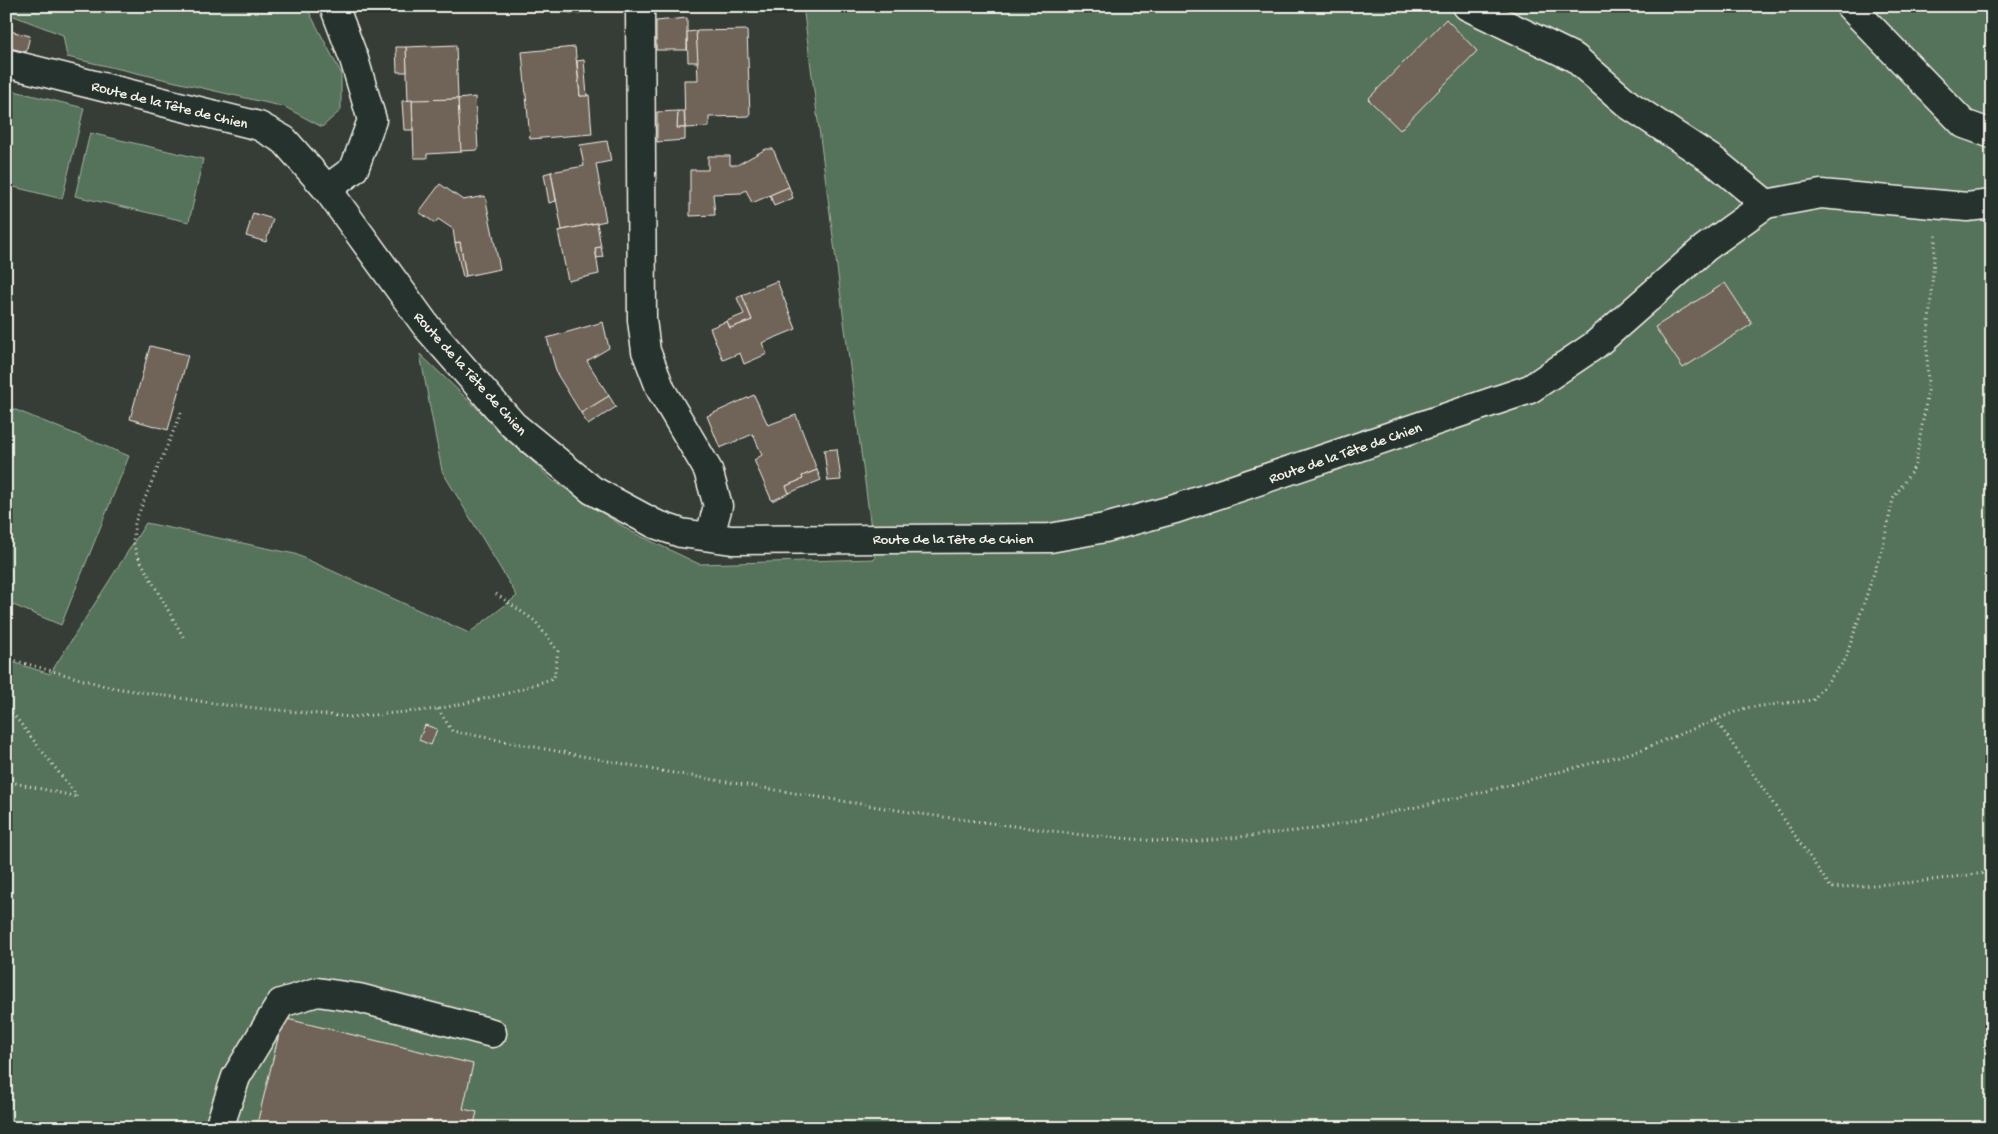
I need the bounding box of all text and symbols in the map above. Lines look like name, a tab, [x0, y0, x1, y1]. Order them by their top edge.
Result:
street label: Route de la Tête de Chien	[89, 78, 250, 134]
street label: Route de la Tête de Chien	[409, 309, 530, 440]
street label: Route de la Tête de Chien	[1267, 419, 1425, 489]
street label: Route de la Tête de Chien	[873, 531, 1033, 549]

